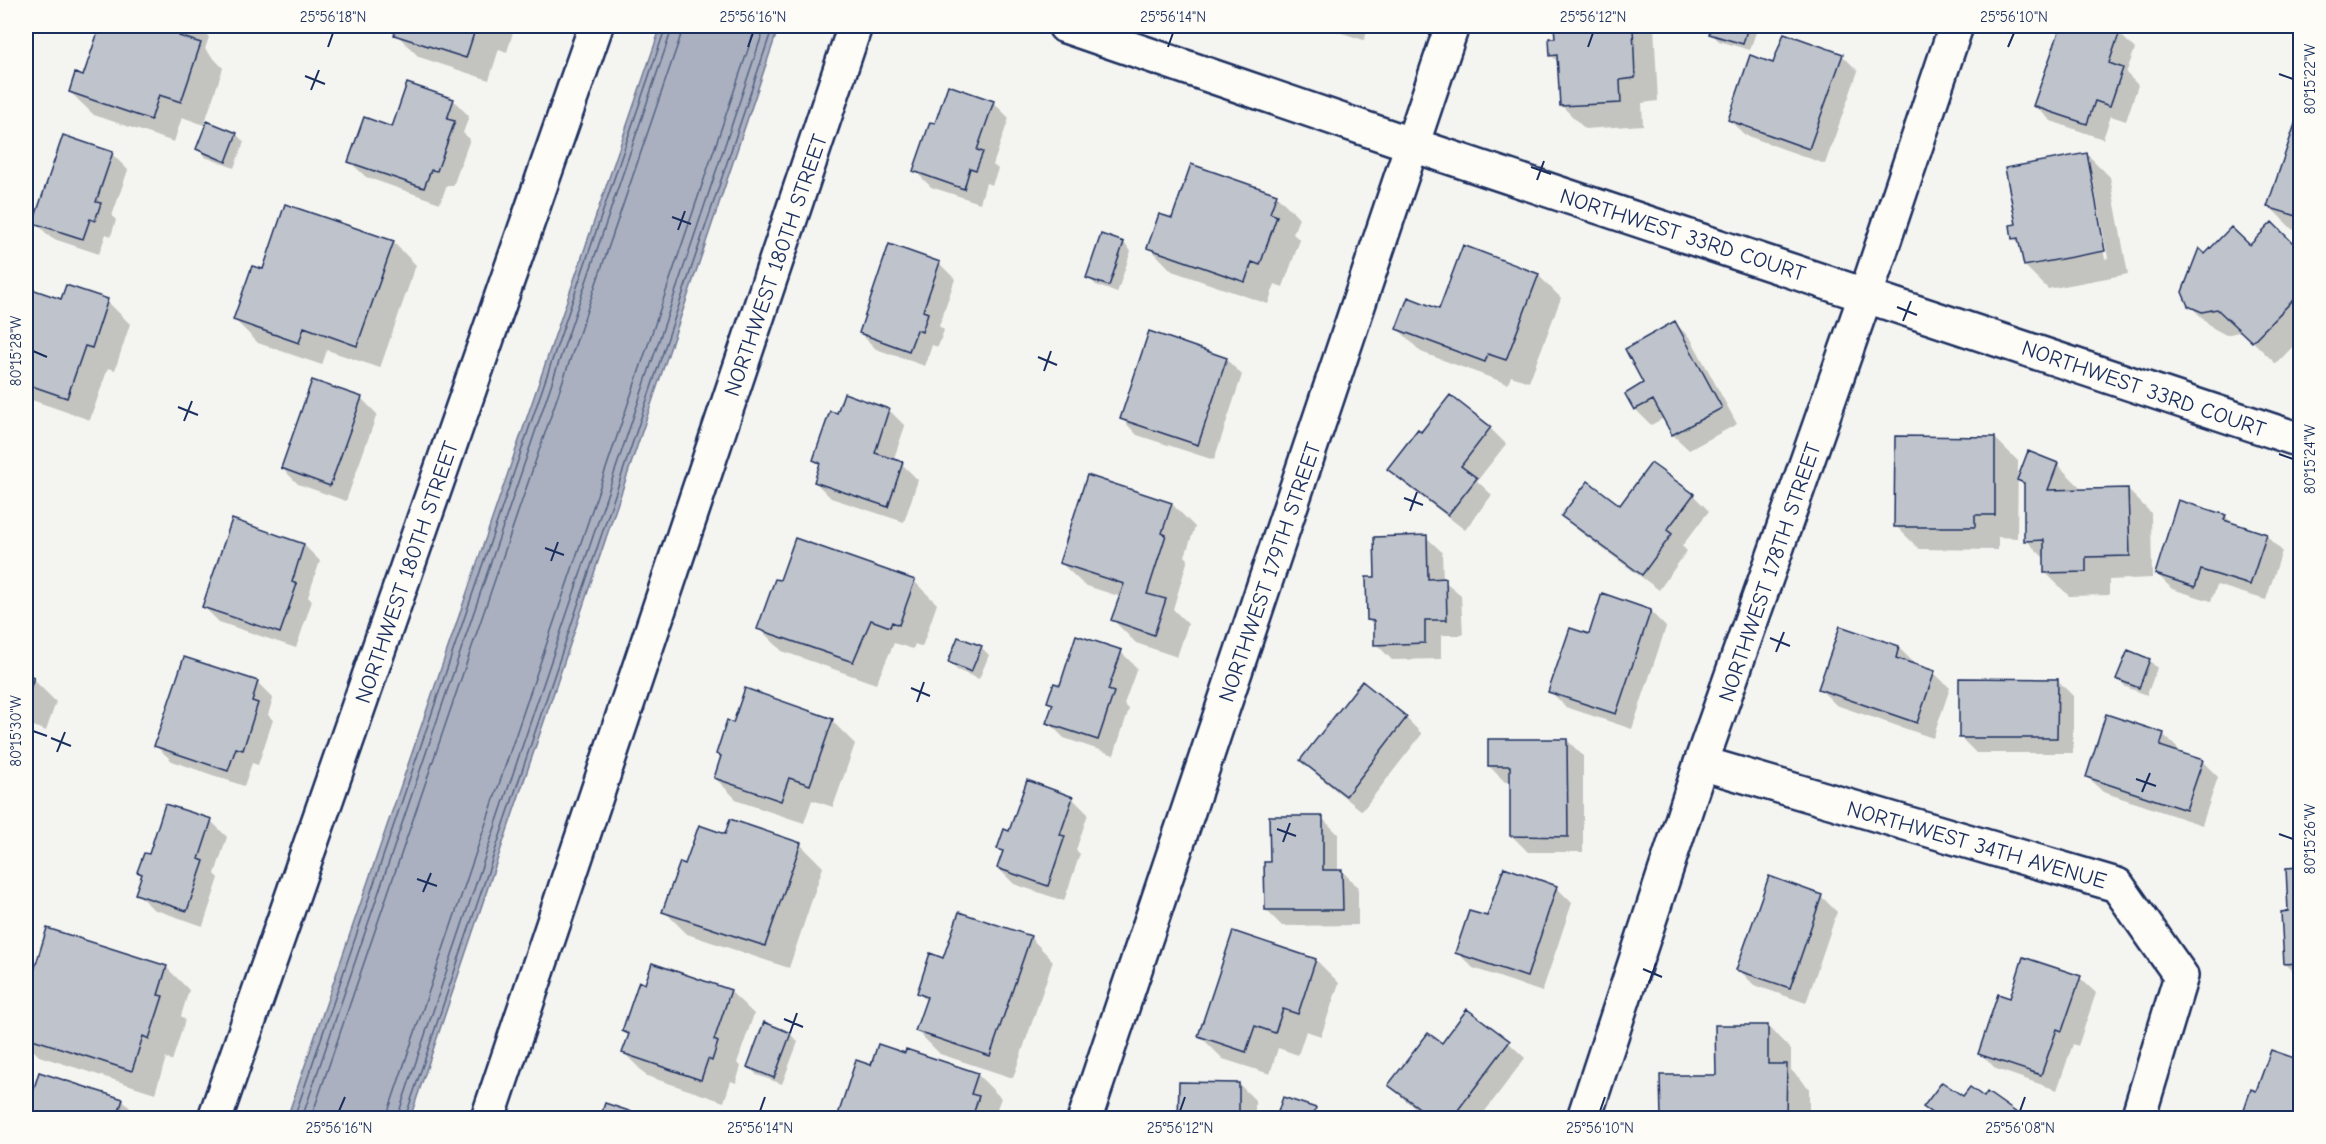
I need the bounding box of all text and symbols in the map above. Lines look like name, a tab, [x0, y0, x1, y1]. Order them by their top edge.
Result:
text: 25°56'18"N	[300, 8, 366, 26]
text: 25°56'16"N	[720, 8, 786, 26]
text: 25°56'14"N	[1140, 8, 1206, 26]
text: 25°56'12"N	[1560, 8, 1626, 26]
text: 25°56'10"N	[1980, 8, 2048, 26]
text: 80°15'22"W	[2301, 44, 2319, 114]
street label: NORTHWEST 180TH STREET	[719, 130, 833, 400]
street label: NORTHWEST 33RD COURT	[1557, 183, 1809, 287]
text: 80°15'28"W	[7, 316, 25, 386]
street label: NORTHWEST 33RD COURT	[2018, 335, 2270, 443]
text: 80°15'24"W	[2301, 424, 2319, 494]
street label: NORTHWEST 180TH STREET	[350, 437, 464, 707]
street label: NORTHWEST 179TH STREET	[1213, 439, 1327, 705]
street label: NORTHWEST 178TH STREET	[1713, 439, 1827, 705]
text: 80°15'30"W	[7, 695, 25, 767]
street label: NORTHWEST 34TH AVENUE	[1844, 795, 2110, 895]
text: 80°15'26"W	[2301, 804, 2319, 874]
text: 25°56'16"N	[306, 1119, 372, 1137]
text: 25°56'14"N	[727, 1119, 793, 1137]
text: 25°56'12"N	[1147, 1119, 1213, 1137]
text: 25°56'10"N	[1566, 1119, 1634, 1137]
text: 25°56'08"N	[1985, 1119, 2055, 1137]

